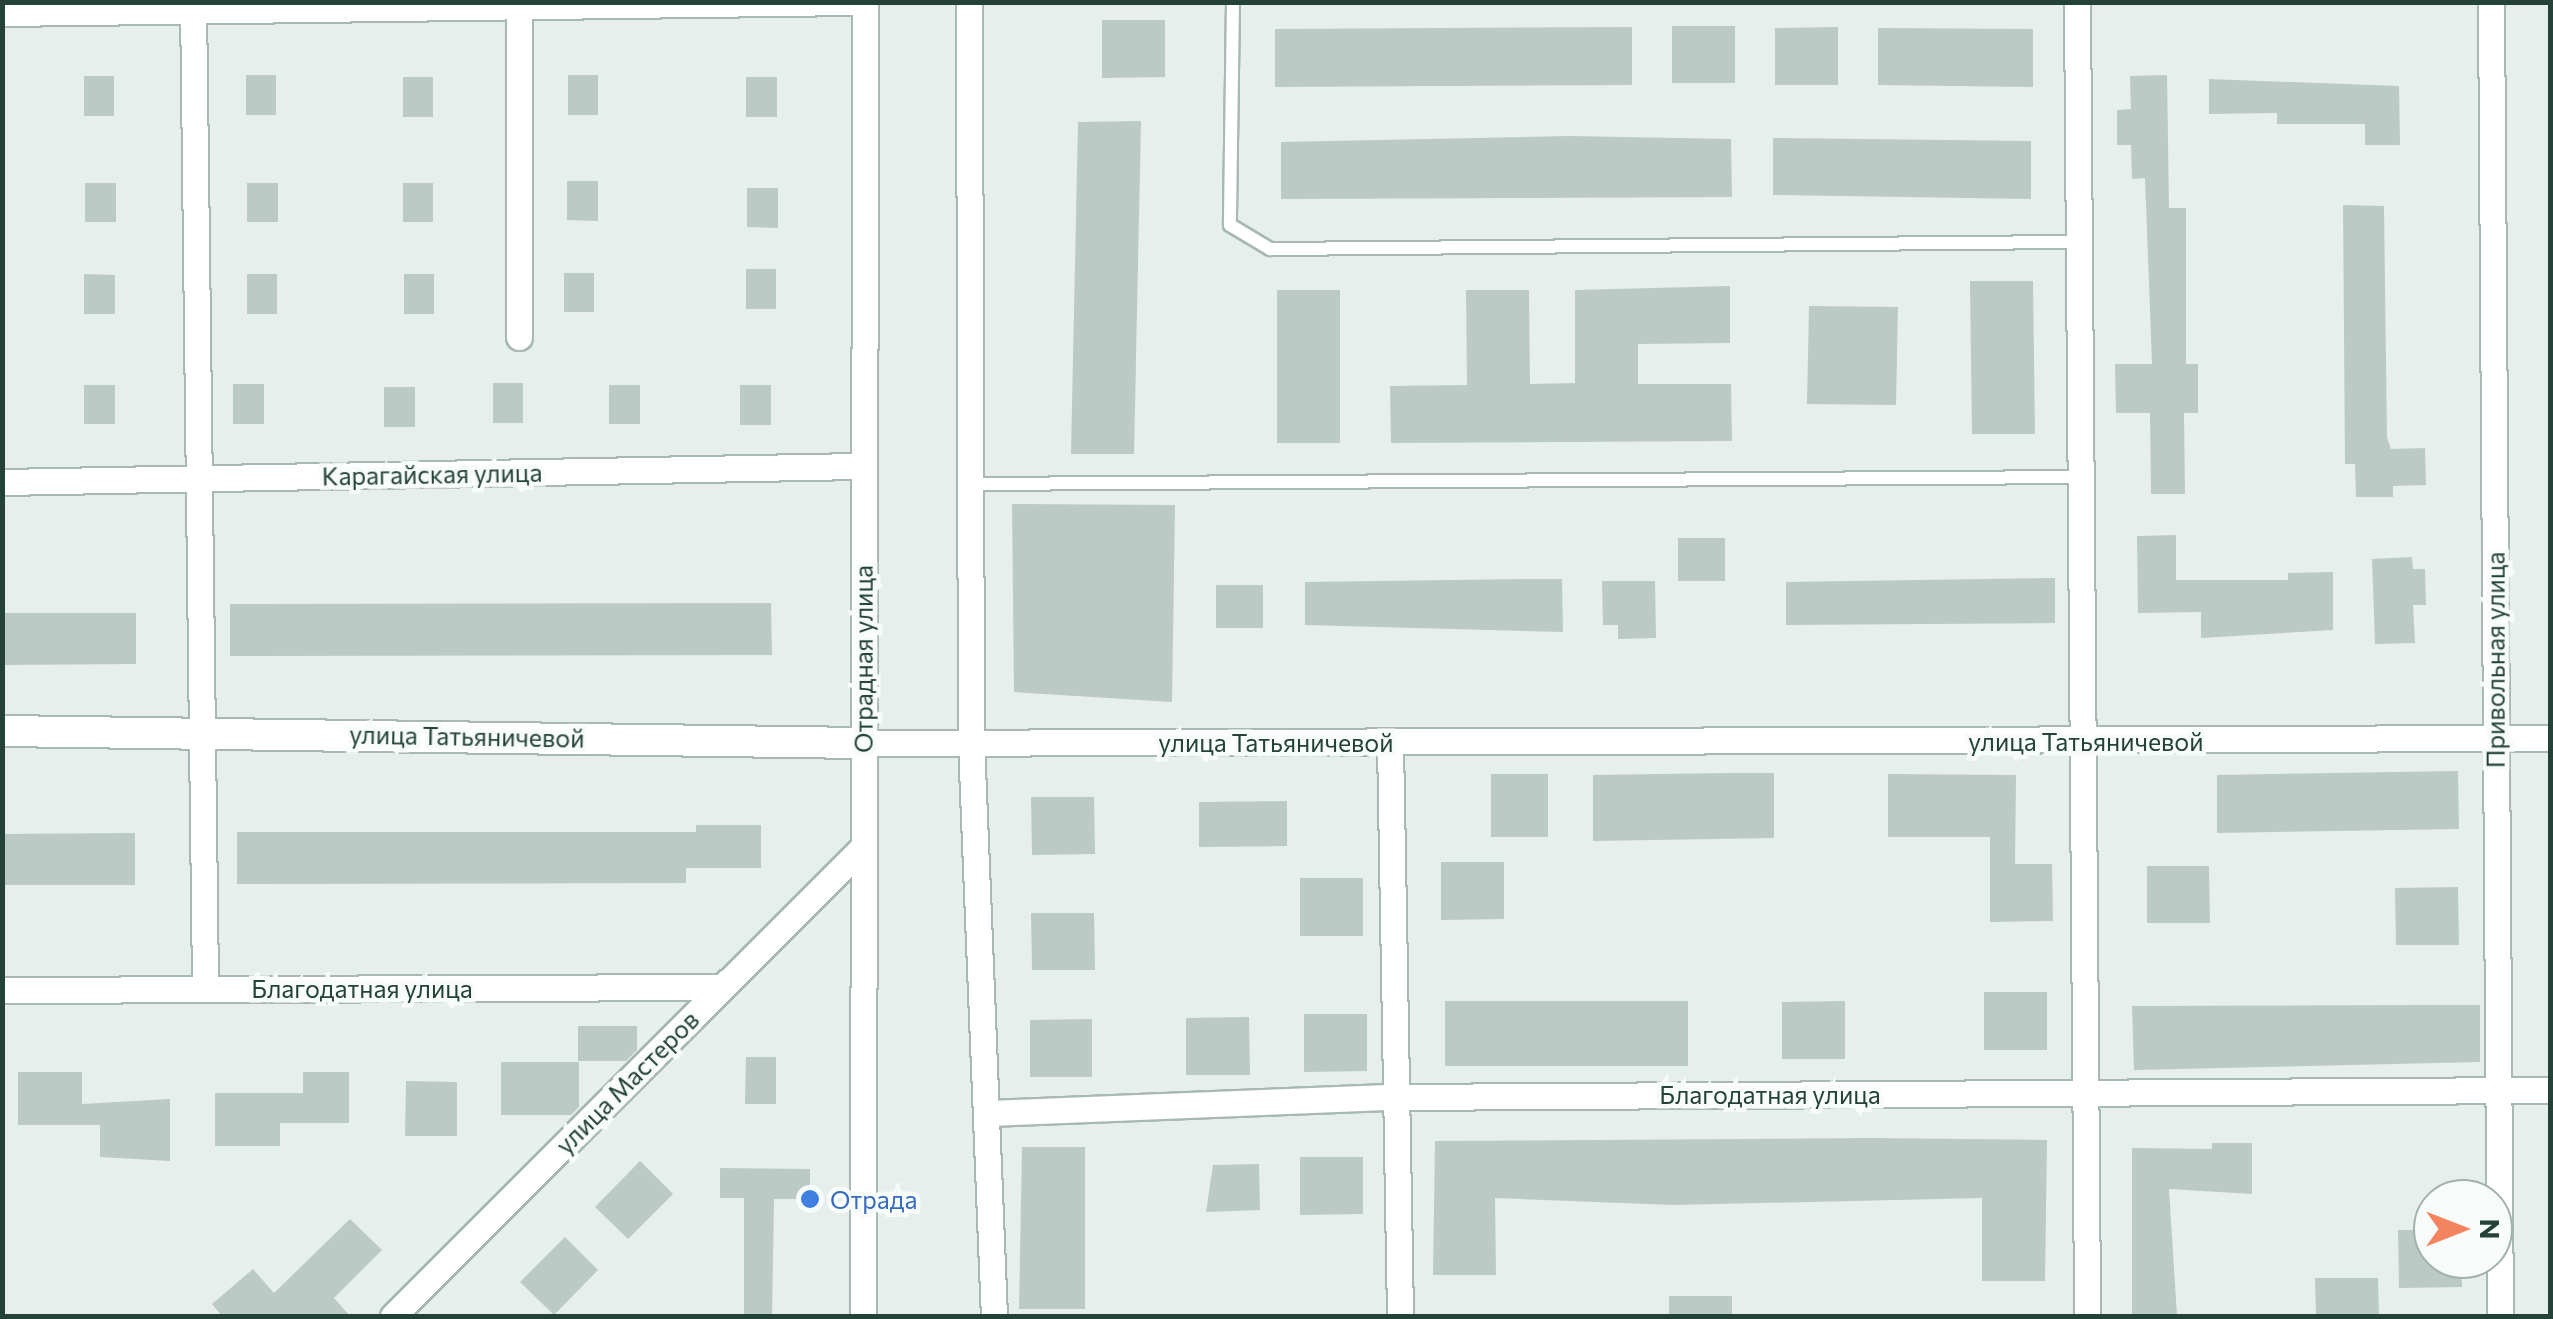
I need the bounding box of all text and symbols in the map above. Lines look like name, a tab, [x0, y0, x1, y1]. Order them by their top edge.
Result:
street label: Карагайская улица	[321, 457, 543, 491]
street label: Привольная улица	[2480, 552, 2510, 768]
street label: Отрадная улица	[848, 565, 878, 753]
street label: улица Татьяничевой	[349, 719, 585, 753]
street label: улица Татьяничевой	[1968, 726, 2204, 756]
street label: улица Татьяничевой	[1158, 727, 1394, 757]
street label: Благодатная улица	[251, 973, 473, 1003]
street label: улица Мастеров	[549, 1004, 705, 1160]
street label: Благодатная улица	[1659, 1079, 1881, 1109]
north arrow	[2413, 1179, 2513, 1279]
place label: Отрада	[830, 1184, 917, 1214]
marker: Отрада	[799, 1188, 821, 1210]
text: N	[2474, 1219, 2508, 1240]

